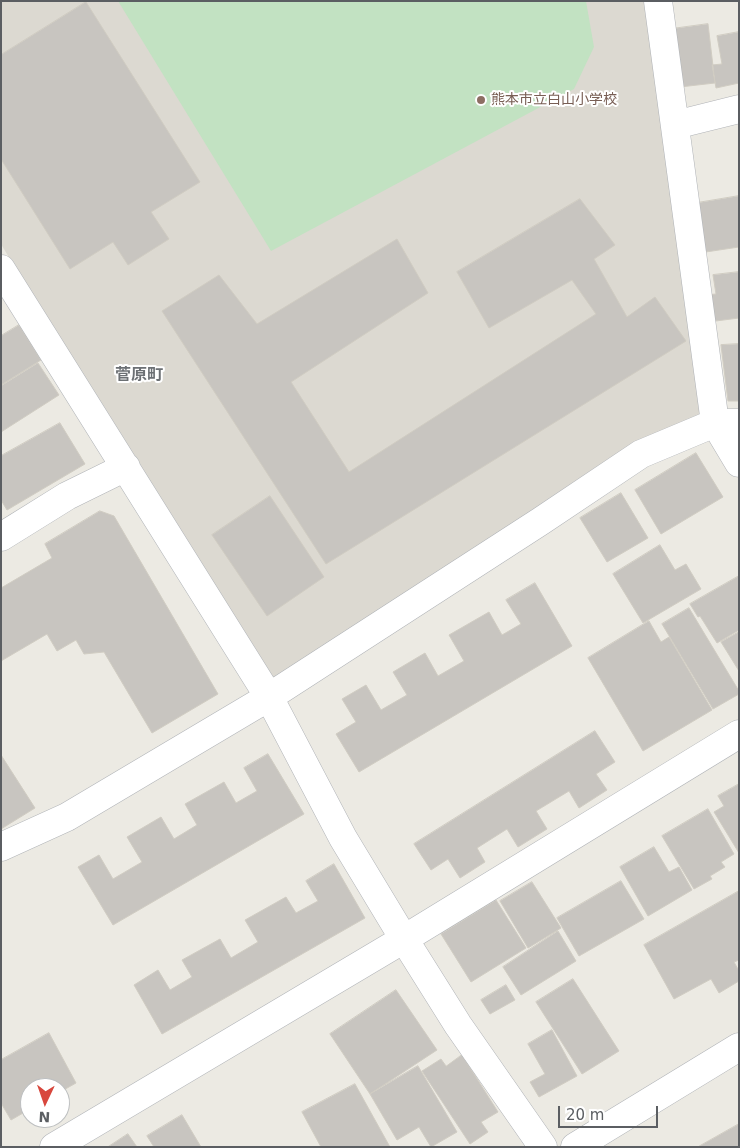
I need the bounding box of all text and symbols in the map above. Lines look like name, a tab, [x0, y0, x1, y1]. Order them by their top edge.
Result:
place label: 熊本市立白山小学校	[491, 92, 617, 108]
marker: 熊本市立白山小学校	[475, 94, 487, 106]
district label: 菅原町	[115, 366, 163, 386]
north arrow	[20, 1078, 70, 1128]
scale bar	[560, 1096, 660, 1128]
text: 20 m	[566, 1106, 604, 1124]
text: N	[38, 1109, 51, 1125]

